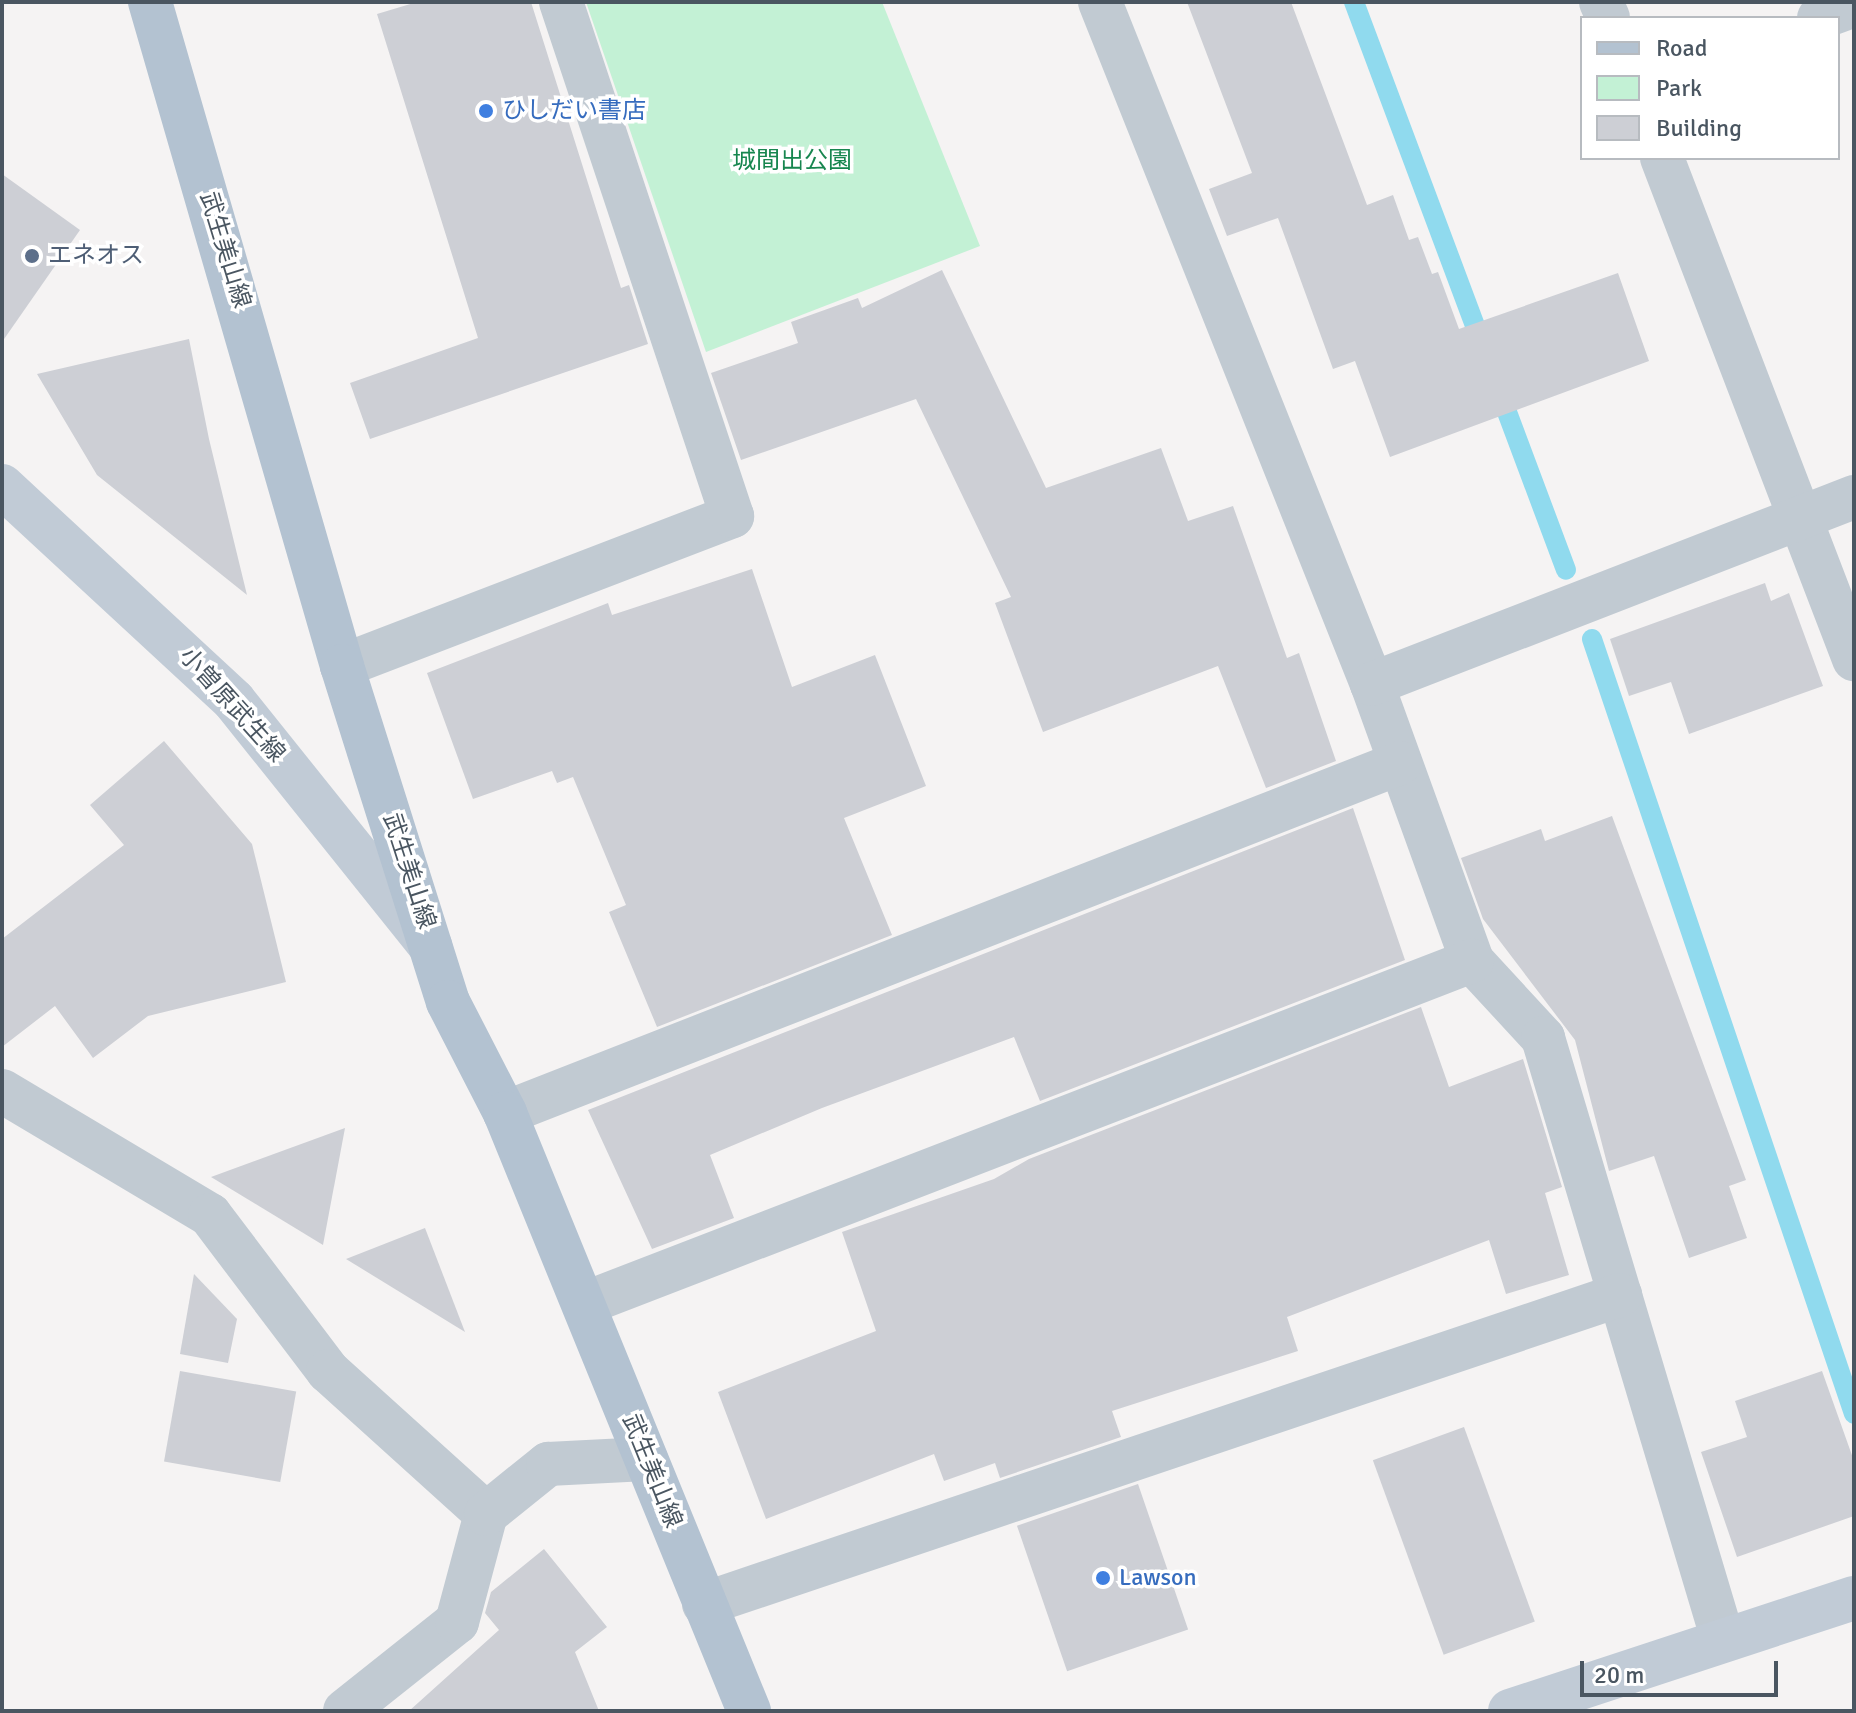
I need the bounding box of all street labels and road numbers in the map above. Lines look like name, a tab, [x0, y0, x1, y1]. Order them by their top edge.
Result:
street label: 武生美山線	[194, 188, 256, 312]
street label: 小曽原武生線	[173, 642, 291, 768]
street label: 武生美山線	[377, 809, 441, 933]
street label: 武生美山線	[616, 1410, 688, 1532]

